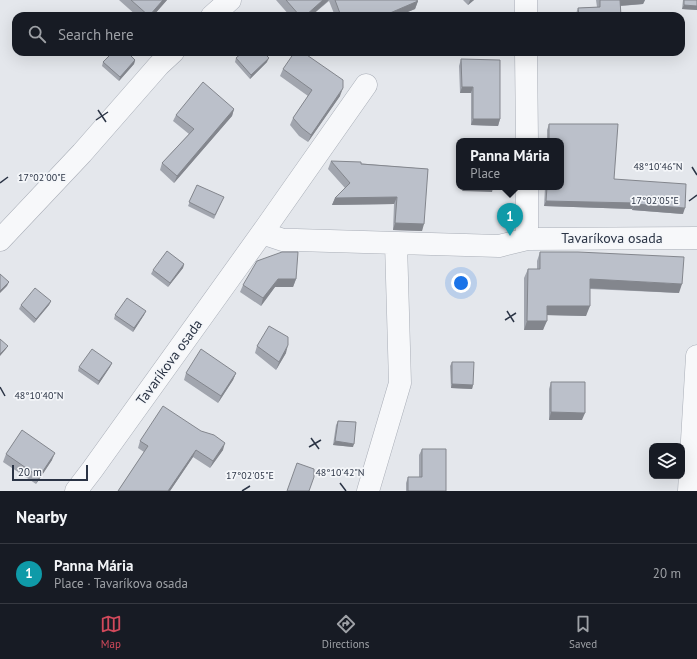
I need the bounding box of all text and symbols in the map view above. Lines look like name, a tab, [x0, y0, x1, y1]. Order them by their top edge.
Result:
search box	[12, 12, 685, 56]
icon: search	[26, 23, 48, 45]
text: Search here	[58, 25, 134, 44]
popup	[456, 138, 564, 190]
text: Panna Mária	[470, 146, 550, 165]
text: 48°10'46"N	[633, 160, 683, 173]
text: Place	[470, 165, 500, 182]
text: 17°02'00"E	[18, 171, 66, 184]
text: 17°02'05"E	[631, 194, 679, 207]
pin: 1	[497, 203, 523, 236]
street label: Tavaríkova osada	[561, 229, 663, 247]
your location	[451, 273, 471, 293]
street label: Tavaríkova osada	[132, 316, 206, 408]
text: 48°10'40"N	[14, 389, 64, 402]
map controls	[649, 443, 685, 479]
button: layers	[649, 443, 685, 479]
scale bar	[12, 463, 88, 482]
text: 20 m	[18, 465, 42, 479]
text: 48°10'42"N	[315, 466, 365, 479]
text: 17°02'05"E	[226, 469, 274, 482]
text: Nearby	[16, 506, 67, 528]
text: Panna Mária	[54, 556, 133, 575]
text: 1	[25, 565, 33, 582]
text: 20 m	[653, 565, 681, 582]
text: Place · Tavaríkova osada	[54, 575, 188, 592]
tab: Map	[100, 613, 122, 651]
tab: Directions	[322, 613, 369, 651]
tab: Saved	[569, 613, 597, 651]

